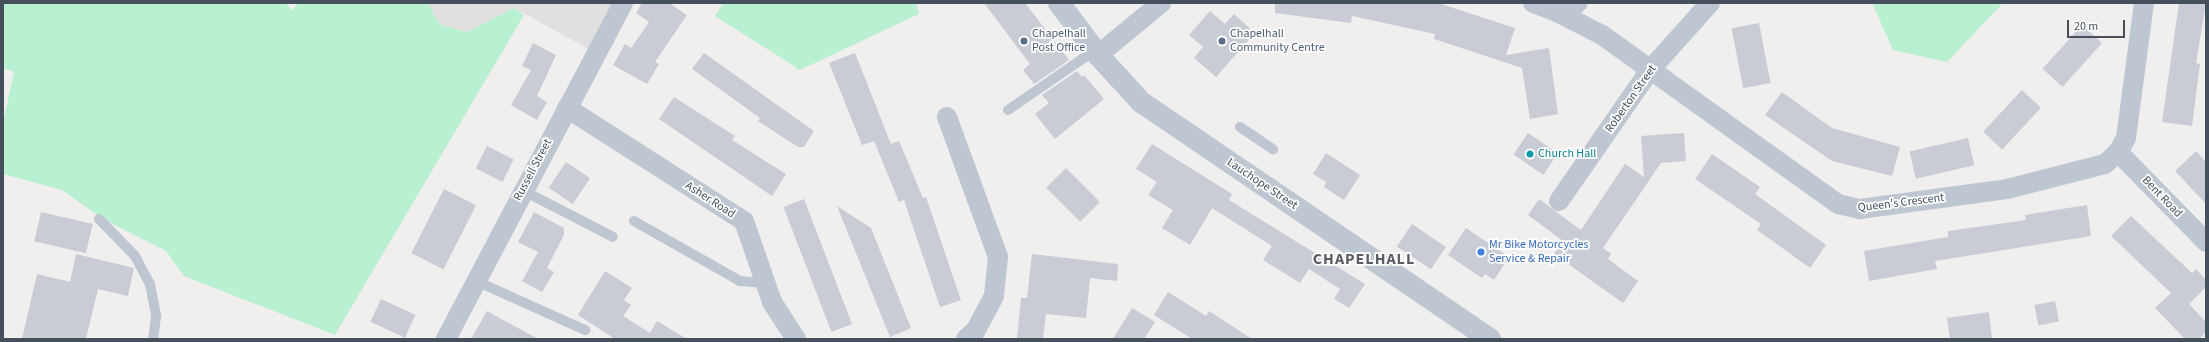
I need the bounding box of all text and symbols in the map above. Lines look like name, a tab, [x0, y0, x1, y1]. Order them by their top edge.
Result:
scale bar	[2069, 12, 2127, 38]
text: 20 m	[2074, 18, 2098, 35]
place label: Chapelhall Post Office	[1032, 27, 1086, 55]
place label: Chapelhall Community Centre	[1230, 27, 1325, 55]
marker: Chapelhall Post Office	[1019, 36, 1029, 46]
marker: Chapelhall Community Centre	[1217, 36, 1227, 46]
street label: Roberton Street	[1602, 62, 1660, 136]
street label: Russell Street	[511, 137, 555, 203]
place label: Church Hall	[1538, 147, 1596, 161]
marker: Church Hall	[1525, 149, 1535, 159]
street label: Lauchope Street	[1224, 155, 1300, 213]
street label: Bent Road	[2139, 173, 2185, 221]
street label: Asher Road	[682, 179, 738, 221]
street label: Queen's Crescent	[1857, 191, 1945, 215]
place label: Mr Bike Motorcycles Service & Repair	[1489, 238, 1588, 266]
marker: Mr Bike Motorcycles Service & Repair	[1476, 247, 1486, 257]
district label: CHAPELHALL	[1313, 249, 1415, 269]

